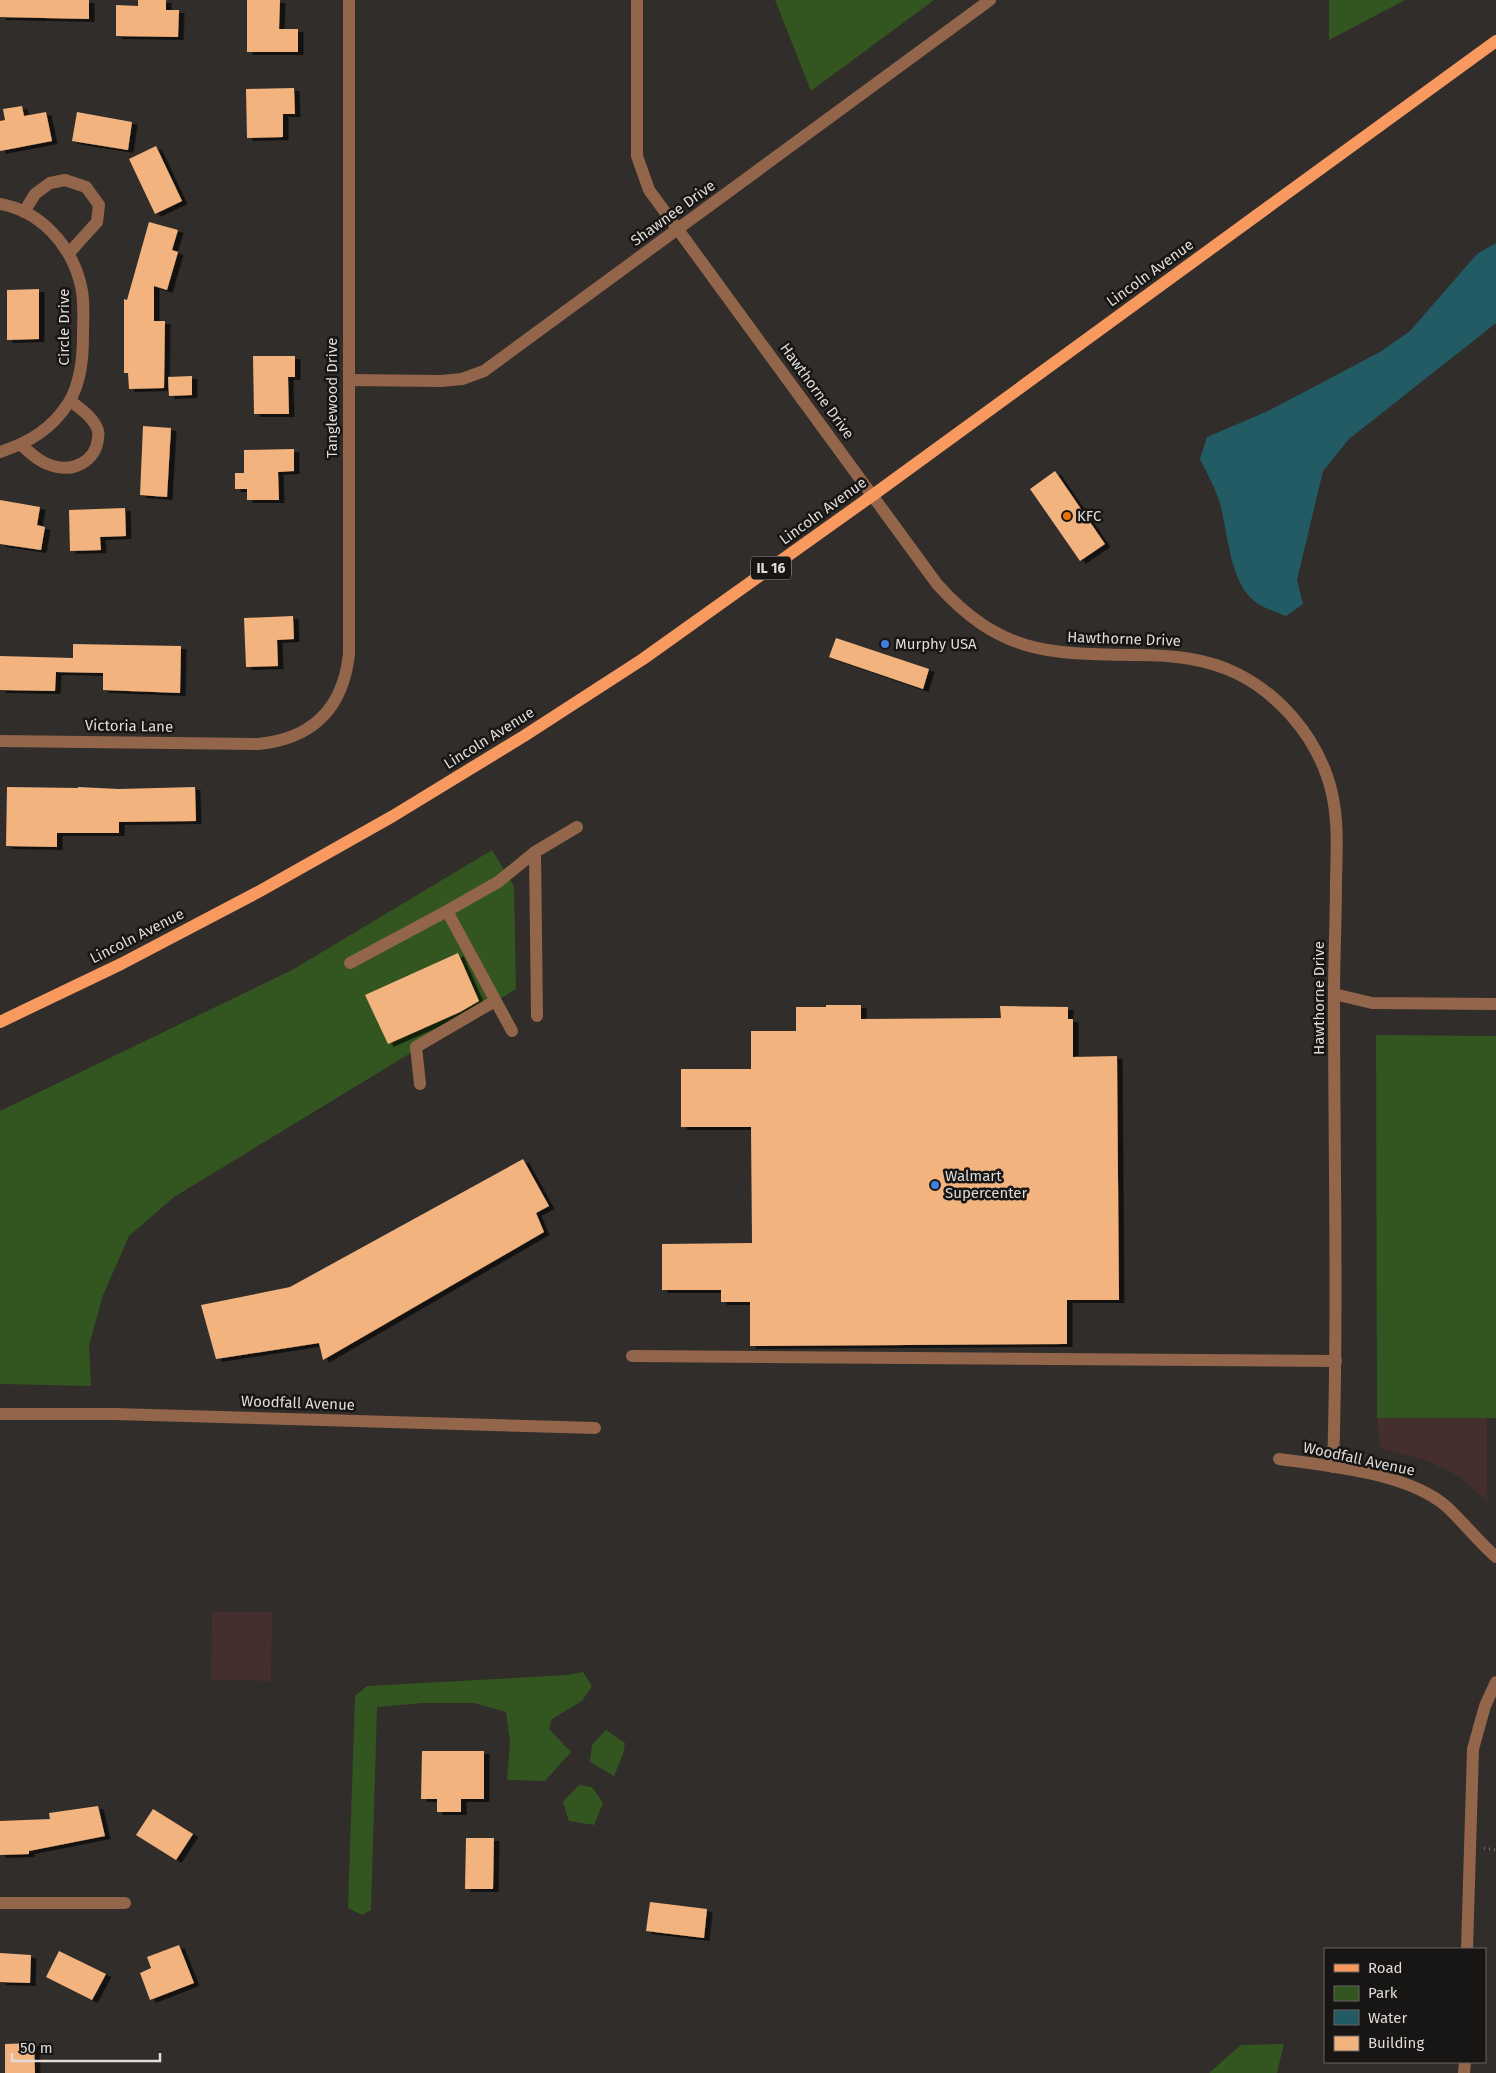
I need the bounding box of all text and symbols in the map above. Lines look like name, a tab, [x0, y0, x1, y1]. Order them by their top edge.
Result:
street label: Shawnee Drive	[627, 176, 719, 250]
street label: Lincoln Avenue	[1103, 235, 1197, 311]
street label: Circle Drive	[55, 289, 73, 365]
street label: Tanglewood Drive	[323, 338, 341, 458]
street label: Hawthorne Drive	[776, 340, 858, 442]
street label: Lincoln Avenue	[776, 473, 870, 549]
place label: KFC	[1077, 507, 1102, 525]
marker: KFC	[1061, 510, 1073, 522]
road number: IL 16	[751, 556, 791, 580]
street label: Hawthorne Drive	[1067, 628, 1181, 650]
place label: Murphy USA	[895, 635, 977, 653]
marker: Murphy USA	[879, 638, 891, 650]
street label: Lincoln Avenue	[441, 703, 537, 773]
street label: Victoria Lane	[85, 716, 173, 736]
street label: Lincoln Avenue	[87, 905, 187, 967]
street label: Hawthorne Drive	[1310, 941, 1328, 1055]
place label: Walmart Supercenter	[945, 1167, 1028, 1202]
marker: Walmart Supercenter	[929, 1179, 941, 1191]
street label: Woodfall Avenue	[241, 1392, 355, 1414]
street label: Woodfall Avenue	[1301, 1438, 1417, 1480]
legend	[1324, 1948, 1486, 2063]
text: Road	[1368, 1959, 1403, 1977]
text: Park	[1368, 1984, 1398, 2002]
text: Water	[1368, 2009, 1407, 2027]
scale bar	[12, 2030, 160, 2062]
text: Building	[1368, 2034, 1424, 2052]
text: 50 m	[20, 2039, 53, 2057]

